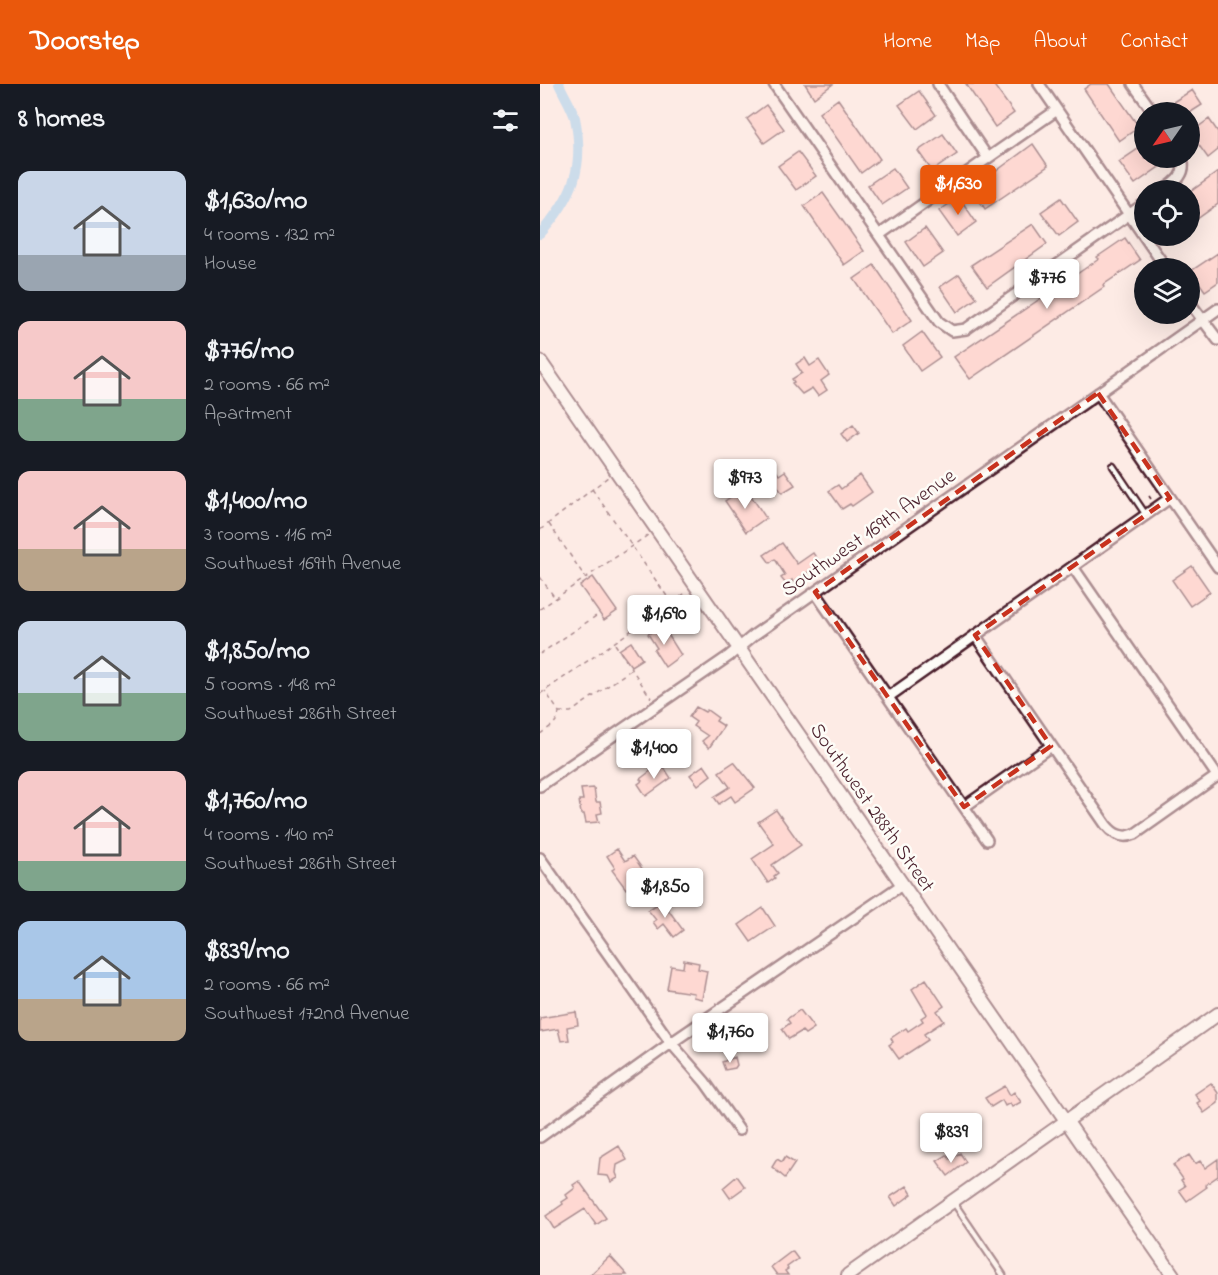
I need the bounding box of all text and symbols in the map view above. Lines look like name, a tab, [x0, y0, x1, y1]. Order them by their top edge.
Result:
text: Doorstep	[30, 22, 140, 63]
text: Home	[883, 27, 932, 57]
text: Map	[965, 27, 1000, 57]
text: About	[1033, 27, 1087, 57]
text: Contact	[1120, 27, 1188, 57]
text: 8 homes	[18, 101, 105, 139]
north arrow	[1134, 102, 1200, 168]
map controls	[1134, 102, 1200, 324]
icon: filters	[489, 104, 522, 137]
pin: $1,630	[909, 165, 1007, 216]
text: $1,630	[934, 170, 982, 199]
button: locate	[1134, 180, 1200, 246]
text: $1,630/mo	[204, 183, 308, 221]
icon: home	[66, 195, 138, 267]
text: 4 rooms · 132 m²	[204, 221, 335, 250]
text: House	[204, 250, 257, 279]
button: layers	[1134, 258, 1200, 324]
pin: $776	[1011, 259, 1083, 310]
text: $776	[1028, 264, 1066, 293]
text: $776/mo	[204, 333, 294, 371]
icon: home	[66, 345, 138, 417]
text: 2 rooms · 66 m²	[204, 371, 330, 400]
text: Apartment	[204, 400, 292, 429]
pin: $973	[709, 459, 781, 510]
street label: Southwest 169th Avenue	[776, 462, 963, 605]
text: $973	[728, 464, 762, 493]
text: $1,400/mo	[204, 483, 307, 521]
icon: home	[66, 495, 138, 567]
text: 3 rooms · 116 m²	[204, 521, 332, 550]
text: Southwest 169th Avenue	[204, 550, 401, 579]
pin: $1,690	[615, 595, 713, 646]
text: $1,690	[641, 600, 687, 629]
text: $1,850/mo	[204, 633, 310, 671]
icon: home	[66, 645, 138, 717]
text: 5 rooms · 148 m²	[204, 671, 336, 700]
text: Southwest 286th Street	[204, 700, 397, 729]
street label: Southwest 288th Street	[801, 717, 941, 899]
pin: $1,400	[605, 729, 703, 780]
text: $1,400	[630, 734, 678, 763]
text: $1,760/mo	[204, 783, 308, 821]
icon: home	[66, 795, 138, 867]
text: 4 rooms · 140 m²	[204, 821, 334, 850]
text: Southwest 286th Street	[204, 850, 397, 879]
pin: $1,850	[616, 868, 714, 919]
text: $1,850	[640, 873, 690, 902]
text: $839/mo	[204, 933, 290, 971]
icon: home	[66, 945, 138, 1017]
text: 2 rooms · 66 m²	[204, 971, 330, 1000]
text: Southwest 172nd Avenue	[204, 1000, 409, 1029]
pin: $1,760	[681, 1013, 779, 1064]
text: $1,760	[706, 1018, 754, 1047]
pin: $839	[915, 1113, 987, 1164]
text: $839	[934, 1118, 968, 1147]

